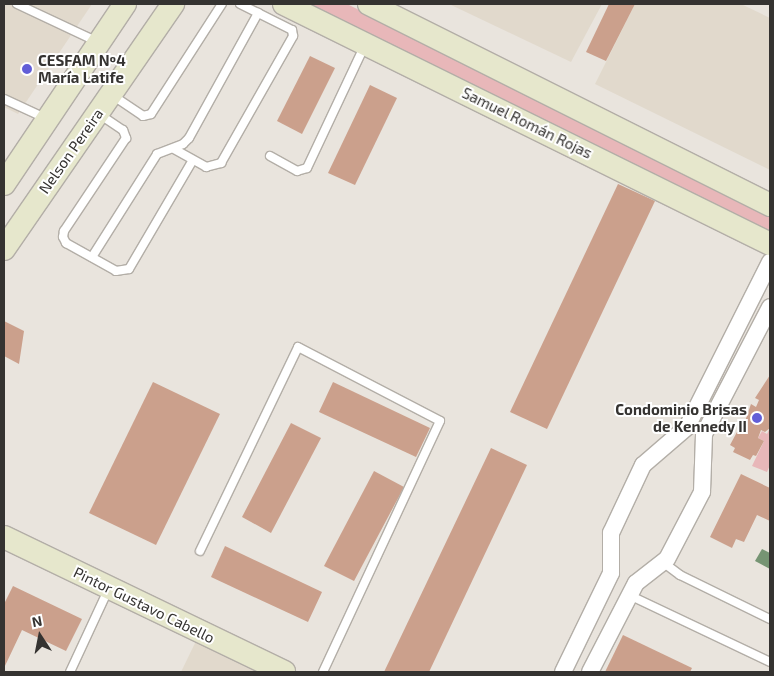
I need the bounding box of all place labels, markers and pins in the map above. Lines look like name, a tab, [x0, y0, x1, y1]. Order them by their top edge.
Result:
place label: CESFAM Nº4 María Latife	[38, 51, 126, 86]
marker: CESFAM Nº4 María Latife	[20, 62, 34, 76]
place label: Condominio Brisas de Kennedy II	[615, 400, 747, 435]
marker: Condominio Brisas de Kennedy II	[751, 412, 763, 424]

